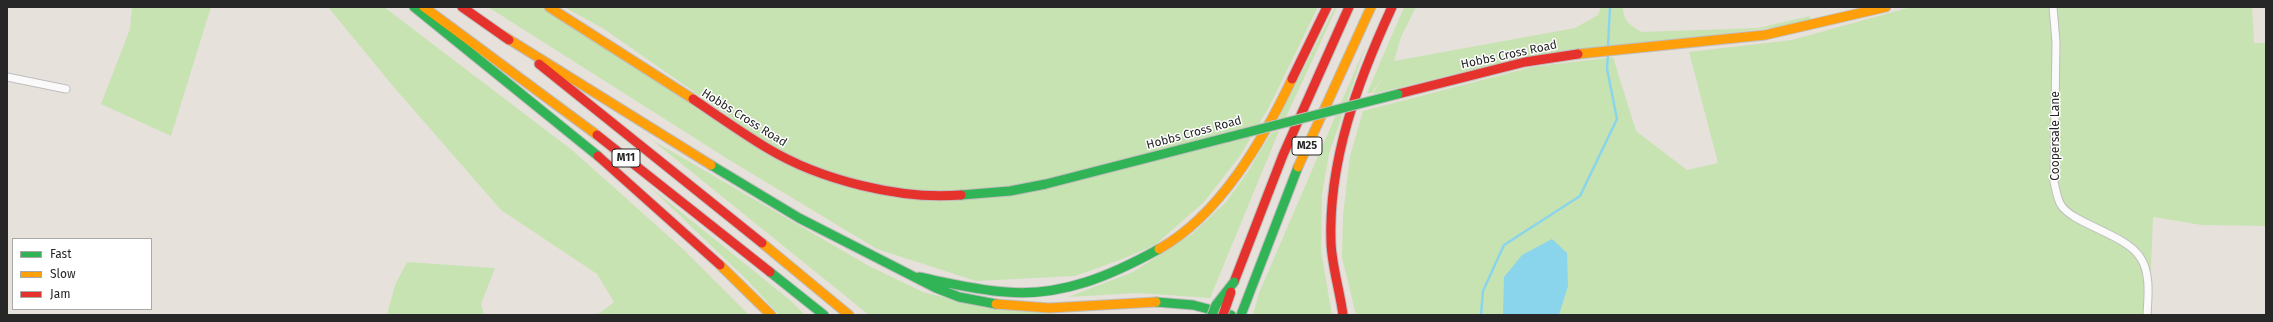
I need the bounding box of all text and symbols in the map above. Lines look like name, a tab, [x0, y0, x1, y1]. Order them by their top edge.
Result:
street label: Hobbs Cross Road	[1460, 38, 1558, 72]
street label: Hobbs Cross Road	[699, 86, 789, 150]
street label: Coopersale Lane	[2049, 91, 2063, 181]
street label: Hobbs Cross Road	[1145, 113, 1243, 153]
road number: M25	[1292, 137, 1322, 155]
road number: M11	[612, 149, 640, 167]
legend	[12, 238, 152, 310]
text: Fast	[50, 247, 72, 261]
text: Slow	[50, 267, 76, 281]
text: Jam	[50, 287, 70, 301]

